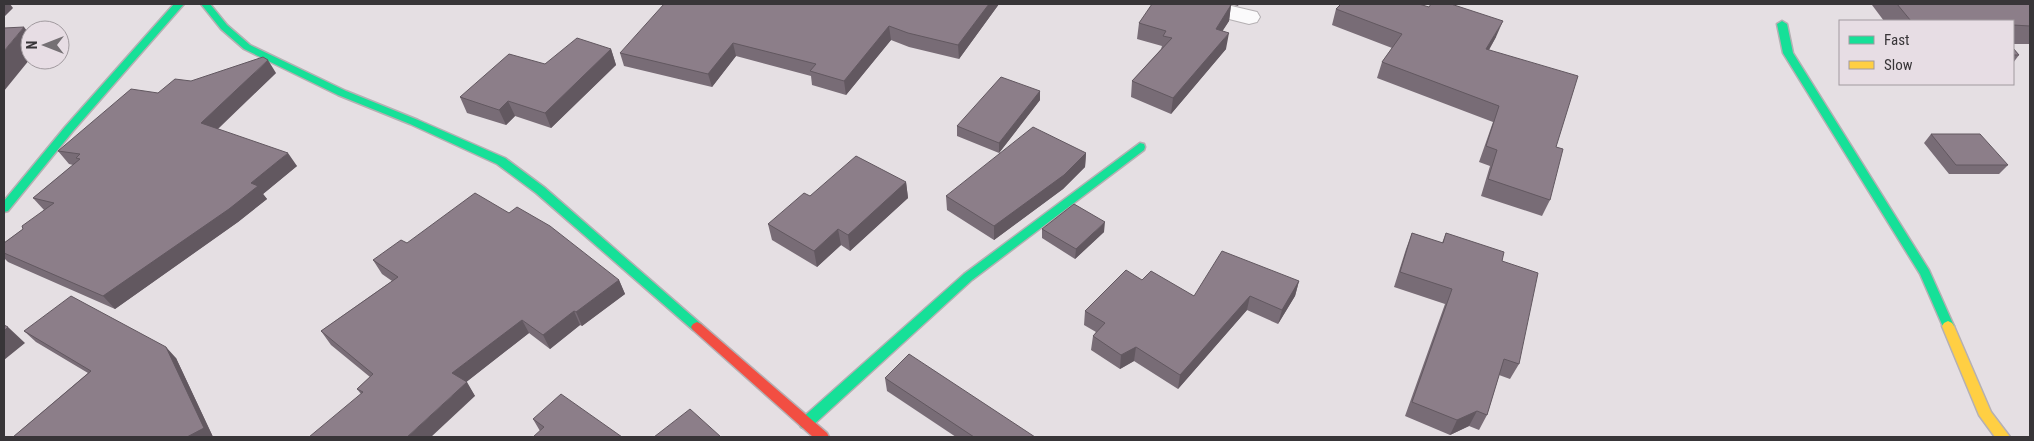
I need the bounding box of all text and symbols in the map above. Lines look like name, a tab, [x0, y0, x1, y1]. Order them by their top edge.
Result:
north arrow	[20, 20, 70, 70]
legend	[1839, 20, 2014, 85]
text: Fast	[1884, 31, 1909, 49]
text: N	[24, 41, 40, 49]
text: Slow	[1884, 56, 1913, 74]

